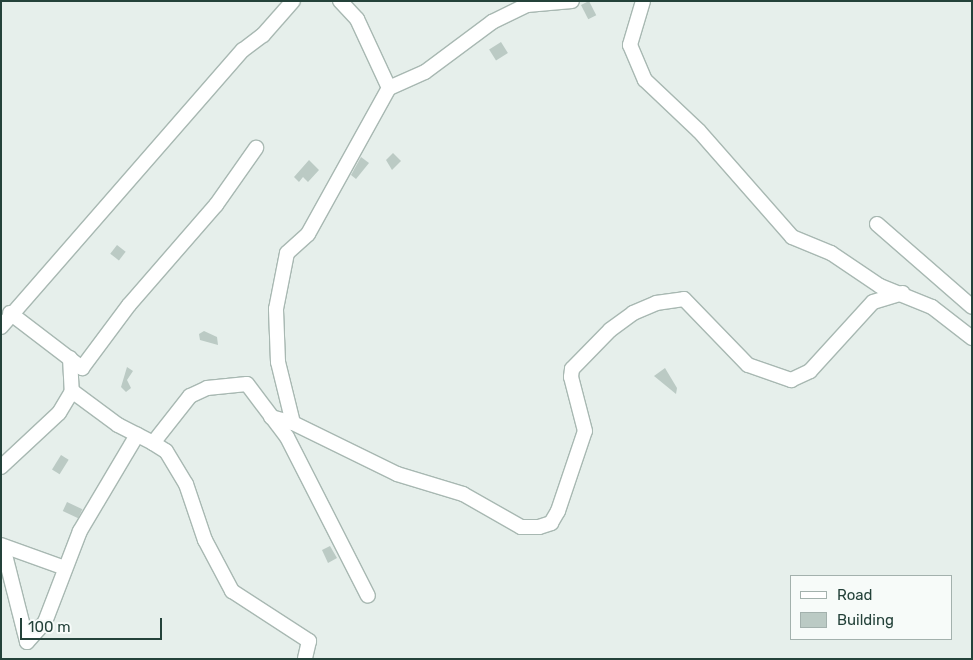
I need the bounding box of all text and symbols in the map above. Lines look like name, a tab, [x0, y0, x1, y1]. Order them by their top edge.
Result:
legend	[790, 575, 953, 640]
text: Road	[837, 586, 873, 604]
scale bar	[22, 608, 165, 640]
text: Building	[837, 611, 894, 629]
text: 100 m	[28, 618, 70, 636]

